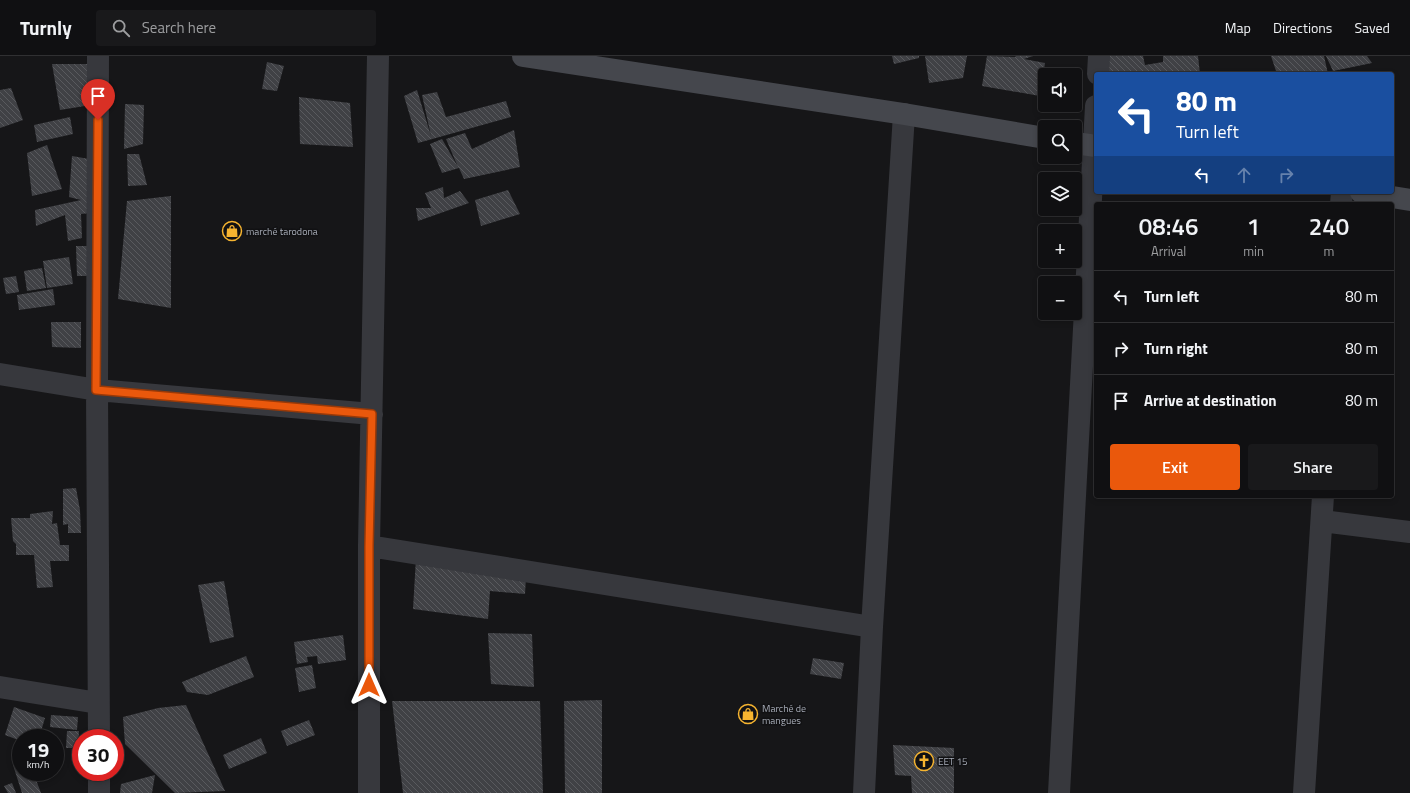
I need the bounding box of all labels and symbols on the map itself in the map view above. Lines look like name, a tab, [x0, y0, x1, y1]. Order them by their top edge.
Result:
pin	[81, 79, 115, 120]
shop icon: marché tarodona	[221, 220, 243, 242]
place label: marché tarodona	[246, 224, 318, 239]
position arrow	[348, 664, 390, 706]
place label: Marché de mangues	[762, 701, 806, 728]
shop icon: Marché de mangues	[737, 703, 759, 725]
speed limit sign: 30	[72, 729, 124, 781]
church icon: EET 15	[913, 750, 935, 772]
place label: EET 15	[938, 754, 968, 769]

